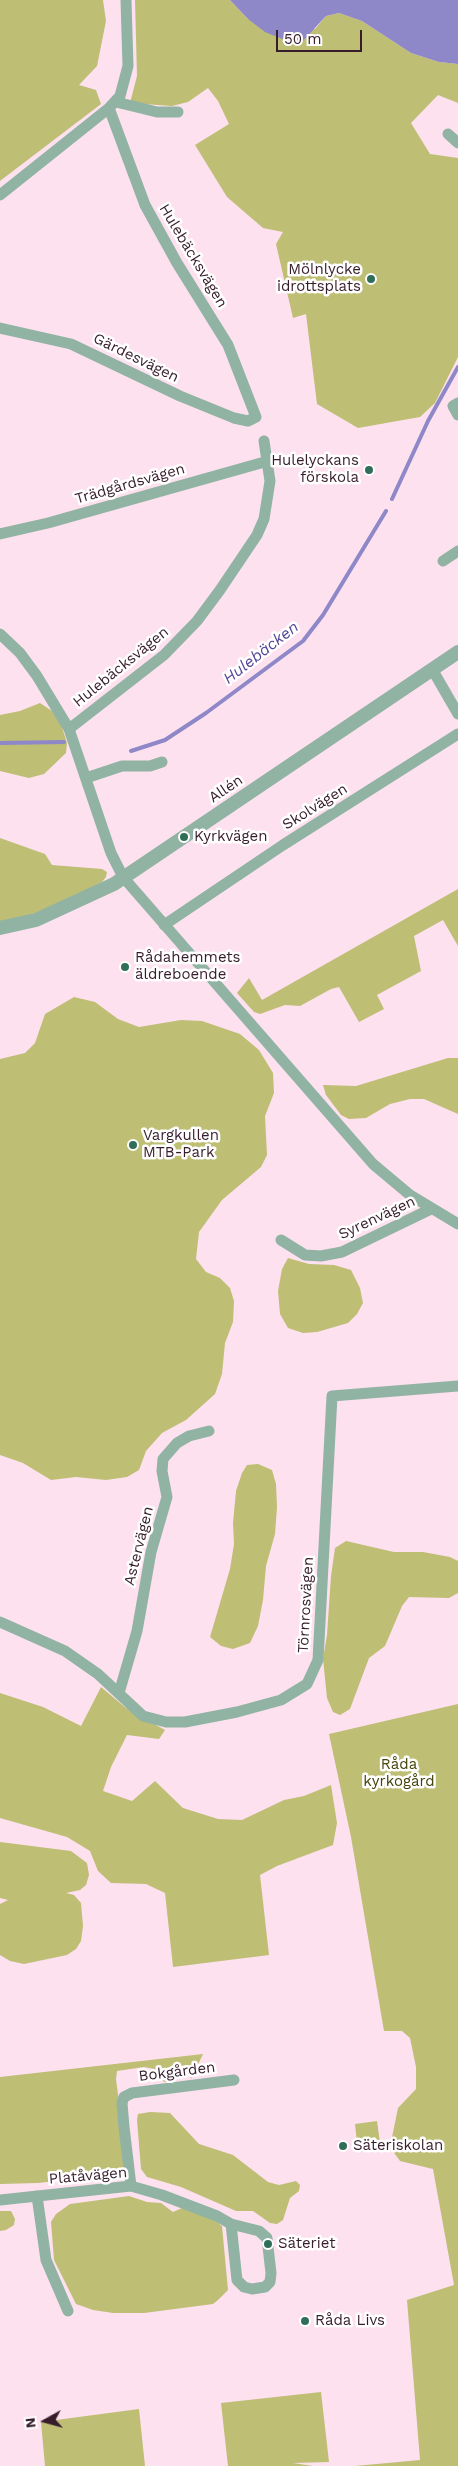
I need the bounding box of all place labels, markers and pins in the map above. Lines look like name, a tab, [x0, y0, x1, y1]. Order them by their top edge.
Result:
place label: Mölnlycke idrottsplats	[277, 261, 361, 296]
marker: Mölnlycke idrottsplats	[365, 273, 377, 285]
place label: Hulelyckans förskola	[271, 452, 359, 487]
marker: Hulelyckans förskola	[363, 464, 375, 476]
place label: Kyrkvägen	[194, 828, 268, 846]
marker: Kyrkvägen	[178, 831, 190, 843]
place label: Rådahemmets äldreboende	[135, 949, 241, 984]
marker: Rådahemmets äldreboende	[119, 961, 131, 973]
place label: Vargkullen MTB-Park	[143, 1127, 219, 1162]
marker: Vargkullen MTB-Park	[127, 1139, 139, 1151]
place label: Säteriskolan	[353, 2137, 443, 2155]
marker: Säteriskolan	[337, 2140, 349, 2152]
place label: Säteriet	[278, 2235, 335, 2253]
marker: Säteriet	[262, 2238, 274, 2250]
place label: Råda Livs	[315, 2312, 385, 2330]
marker: Råda Livs	[299, 2315, 311, 2327]

